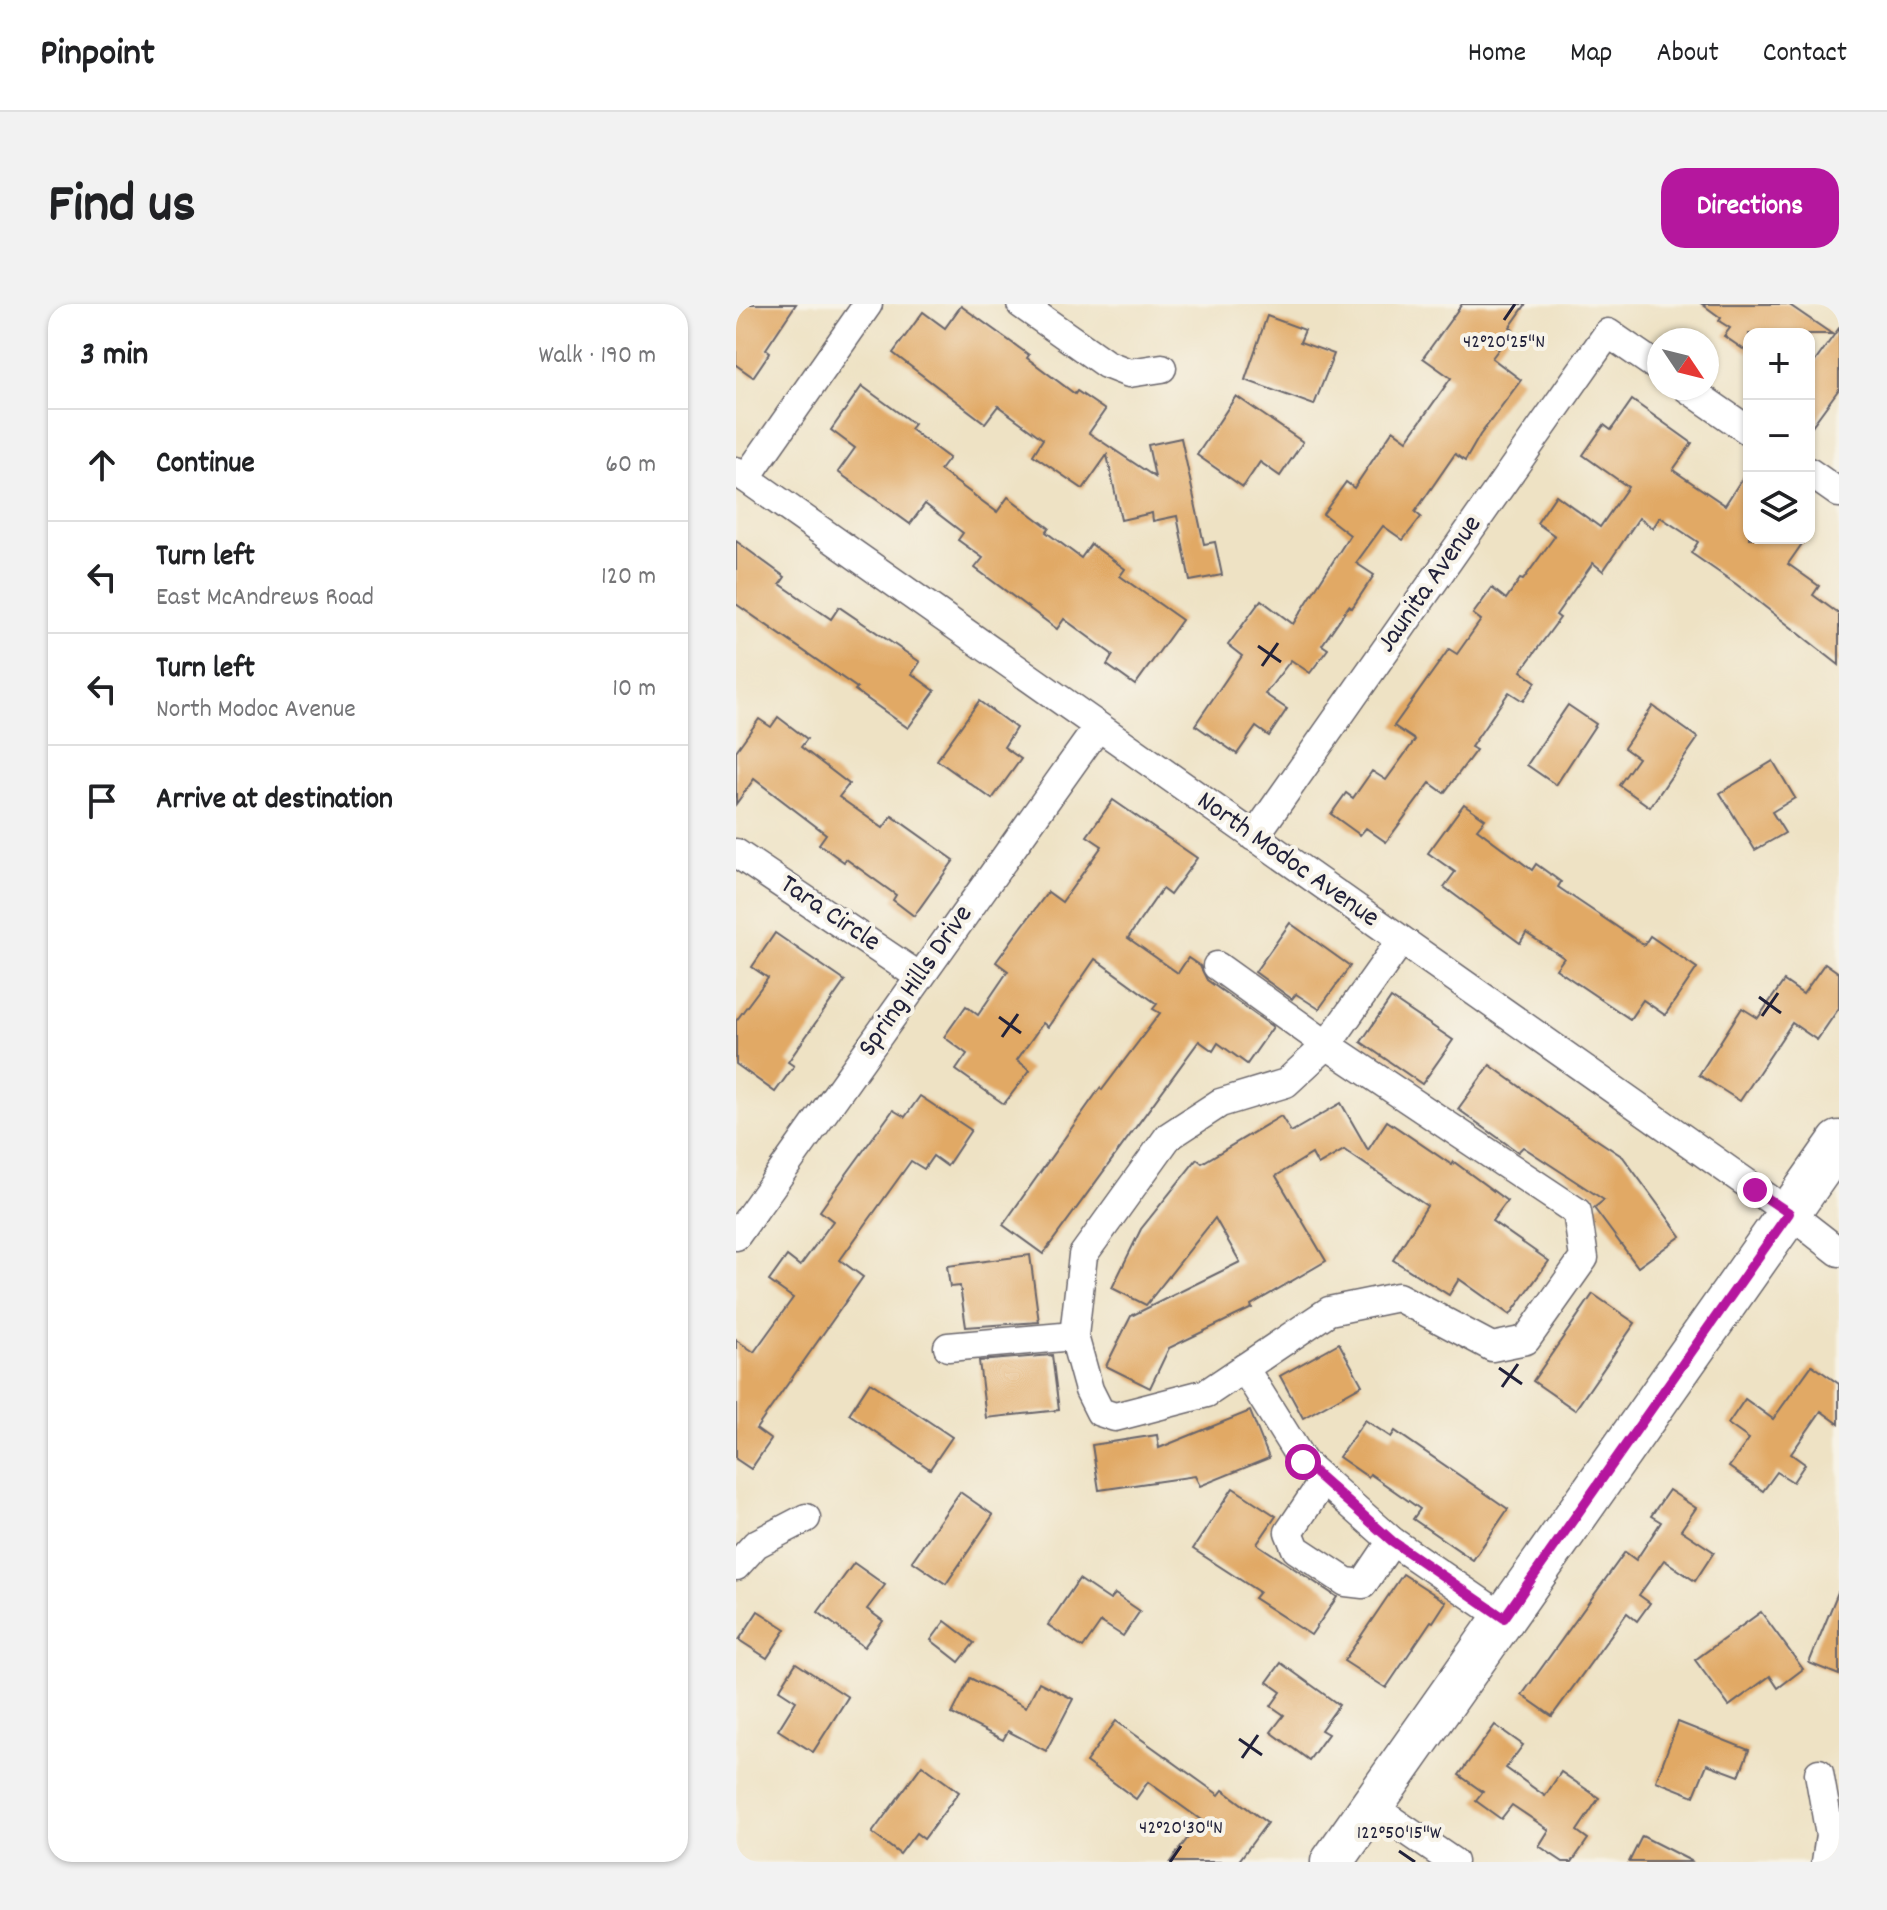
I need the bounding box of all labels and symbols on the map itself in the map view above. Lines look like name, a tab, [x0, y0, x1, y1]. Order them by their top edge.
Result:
north arrow	[1647, 328, 1719, 400]
text: 42°20'25"N	[1463, 329, 1545, 357]
street label: Jaunita Avenue	[1369, 508, 1493, 662]
street label: North Modoc Avenue	[1187, 783, 1387, 939]
street label: Tara Circle	[771, 867, 887, 963]
street label: Spring Hills Drive	[850, 898, 984, 1066]
route end	[1737, 1172, 1773, 1208]
route start	[1285, 1444, 1321, 1480]
text: 42°20'30"N	[1139, 1815, 1223, 1843]
text: 122°50'15"W	[1357, 1820, 1442, 1848]

